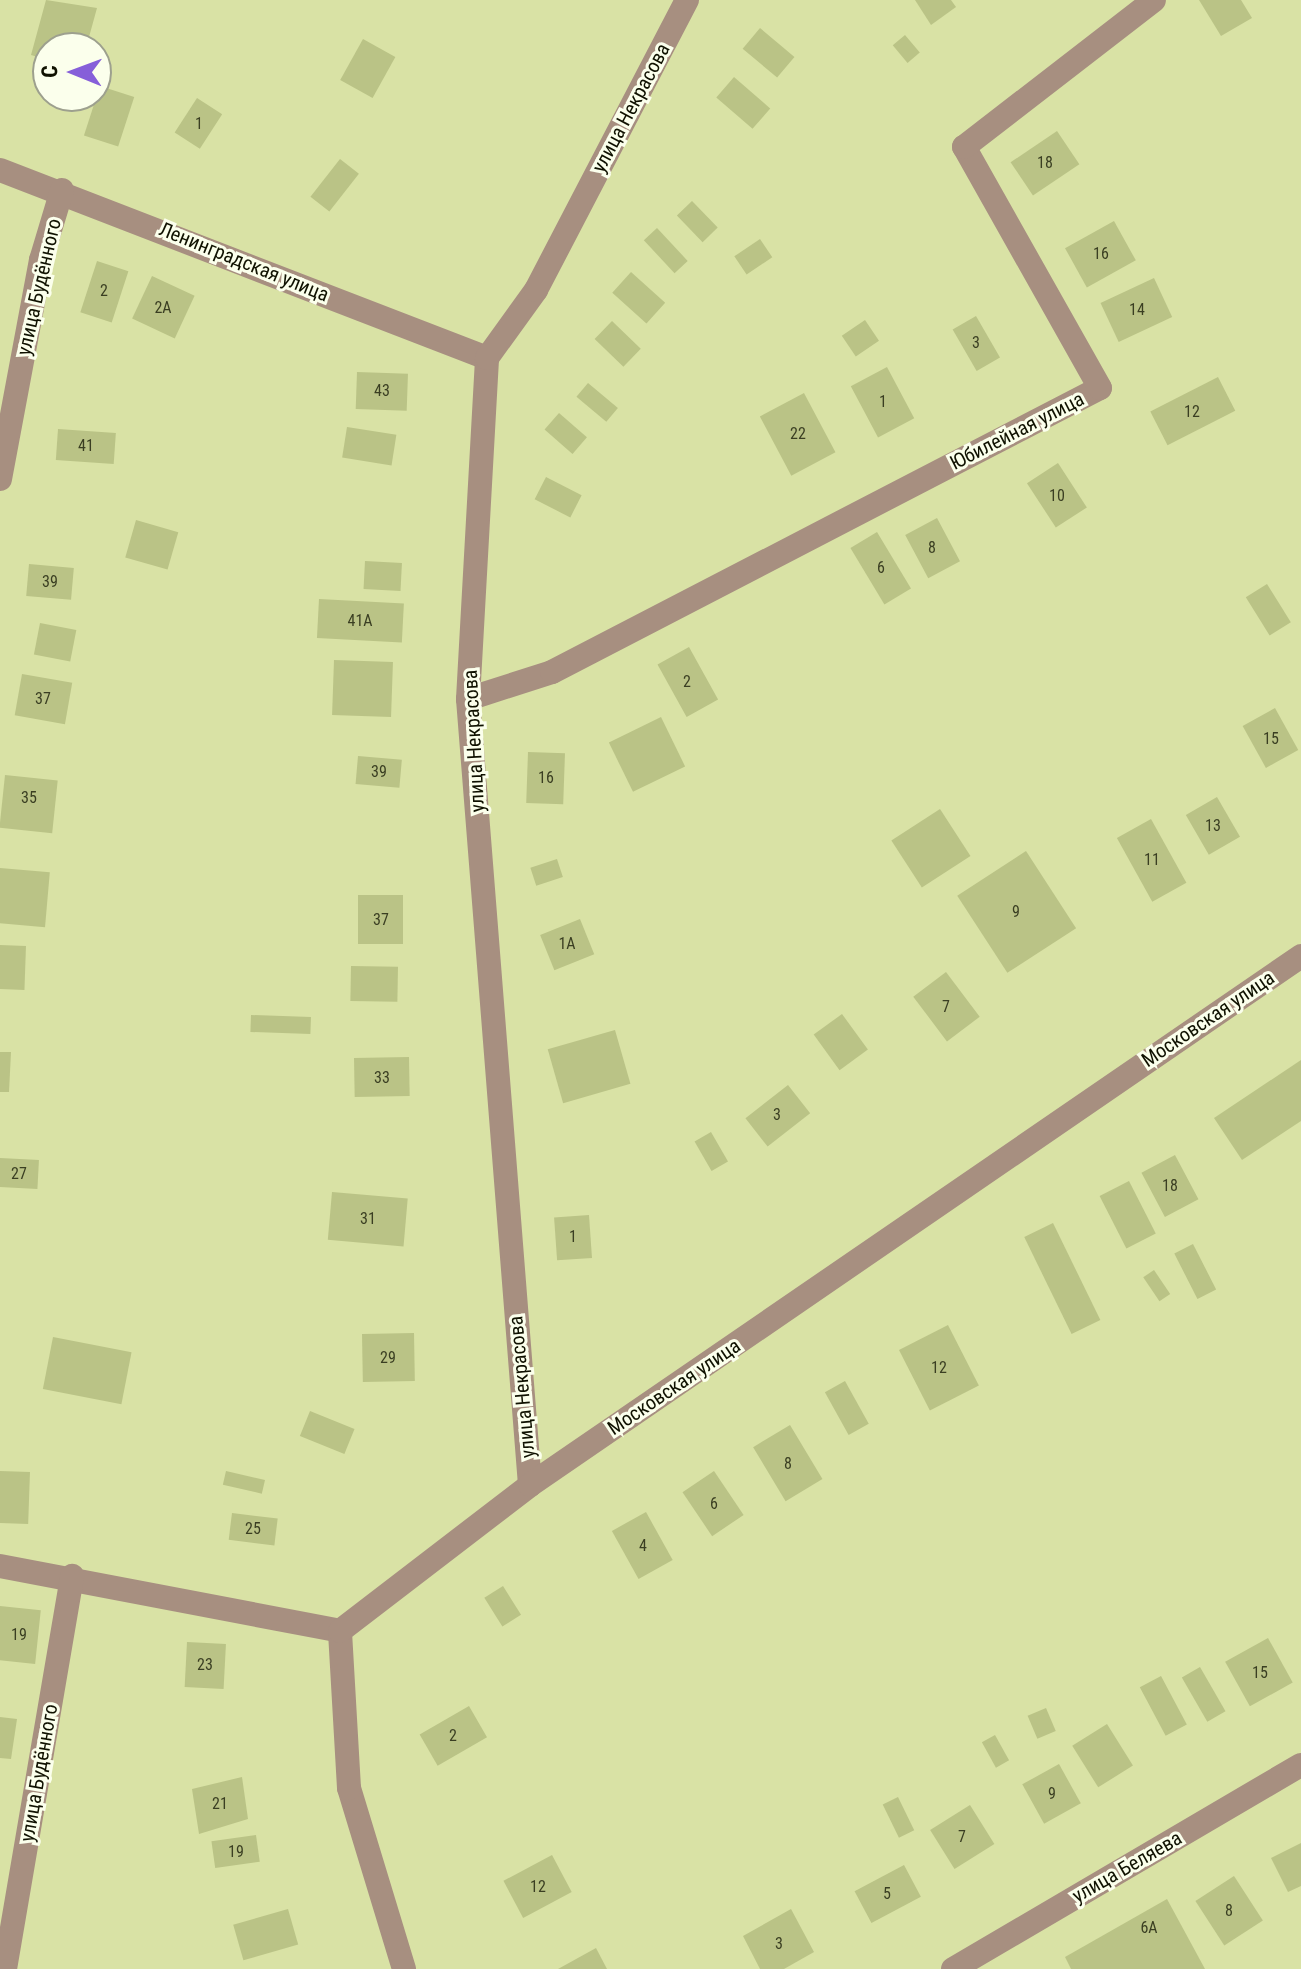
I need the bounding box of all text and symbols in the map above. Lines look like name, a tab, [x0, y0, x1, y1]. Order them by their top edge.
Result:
north arrow	[32, 32, 112, 112]
street label: улица Некрасова	[587, 39, 675, 177]
text: С	[37, 65, 62, 78]
house number: 1	[195, 114, 203, 134]
house number: 18	[1037, 153, 1053, 173]
street label: улица Будённого	[12, 216, 66, 358]
street label: Ленинградская улица	[156, 217, 332, 307]
house number: 16	[1093, 244, 1109, 264]
house number: 2	[100, 281, 108, 301]
house number: 2А	[154, 298, 172, 318]
house number: 14	[1129, 300, 1145, 320]
house number: 3	[972, 333, 980, 353]
house number: 43	[374, 381, 390, 401]
street label: Юбилейная улица	[946, 387, 1088, 475]
house number: 1	[879, 392, 887, 412]
house number: 12	[1184, 402, 1200, 422]
house number: 22	[790, 424, 806, 444]
house number: 41	[78, 436, 94, 456]
house number: 10	[1049, 486, 1065, 506]
house number: 8	[928, 538, 936, 558]
house number: 6	[877, 558, 885, 578]
house number: 39	[42, 572, 58, 592]
house number: 41А	[347, 611, 373, 631]
street label: улица Некрасова	[458, 669, 490, 813]
house number: 2	[683, 672, 691, 692]
house number: 37	[35, 689, 51, 709]
house number: 15	[1263, 729, 1279, 749]
house number: 39	[371, 762, 387, 782]
house number: 16	[538, 768, 554, 788]
house number: 35	[21, 788, 37, 808]
house number: 13	[1205, 816, 1221, 836]
house number: 11	[1144, 850, 1160, 870]
house number: 9	[1012, 902, 1020, 922]
house number: 37	[373, 910, 389, 930]
house number: 1А	[558, 934, 576, 954]
street label: Московская улица	[1137, 966, 1279, 1072]
house number: 7	[942, 997, 950, 1017]
house number: 33	[374, 1068, 390, 1088]
house number: 3	[773, 1105, 781, 1125]
house number: 27	[11, 1164, 27, 1184]
house number: 18	[1162, 1176, 1178, 1196]
house number: 31	[360, 1209, 376, 1229]
house number: 1	[569, 1227, 577, 1247]
street label: улица Некрасова	[504, 1315, 540, 1459]
street label: Московская улица	[603, 1334, 745, 1440]
house number: 29	[380, 1348, 396, 1368]
house number: 12	[931, 1358, 947, 1378]
house number: 8	[784, 1454, 792, 1474]
house number: 6	[710, 1494, 718, 1514]
house number: 25	[245, 1519, 261, 1539]
house number: 4	[639, 1536, 647, 1556]
house number: 19	[11, 1625, 27, 1645]
house number: 23	[197, 1655, 213, 1675]
house number: 15	[1252, 1663, 1268, 1683]
street label: улица Будённого	[15, 1702, 63, 1844]
house number: 2	[449, 1726, 457, 1746]
house number: 9	[1048, 1784, 1056, 1804]
house number: 21	[212, 1794, 228, 1814]
street label: улица Беляева	[1068, 1826, 1186, 1908]
house number: 7	[958, 1827, 966, 1847]
house number: 19	[228, 1842, 244, 1862]
house number: 12	[530, 1877, 546, 1897]
house number: 5	[883, 1884, 891, 1904]
house number: 8	[1225, 1901, 1233, 1921]
house number: 6А	[1140, 1918, 1158, 1938]
house number: 3	[775, 1934, 783, 1954]

